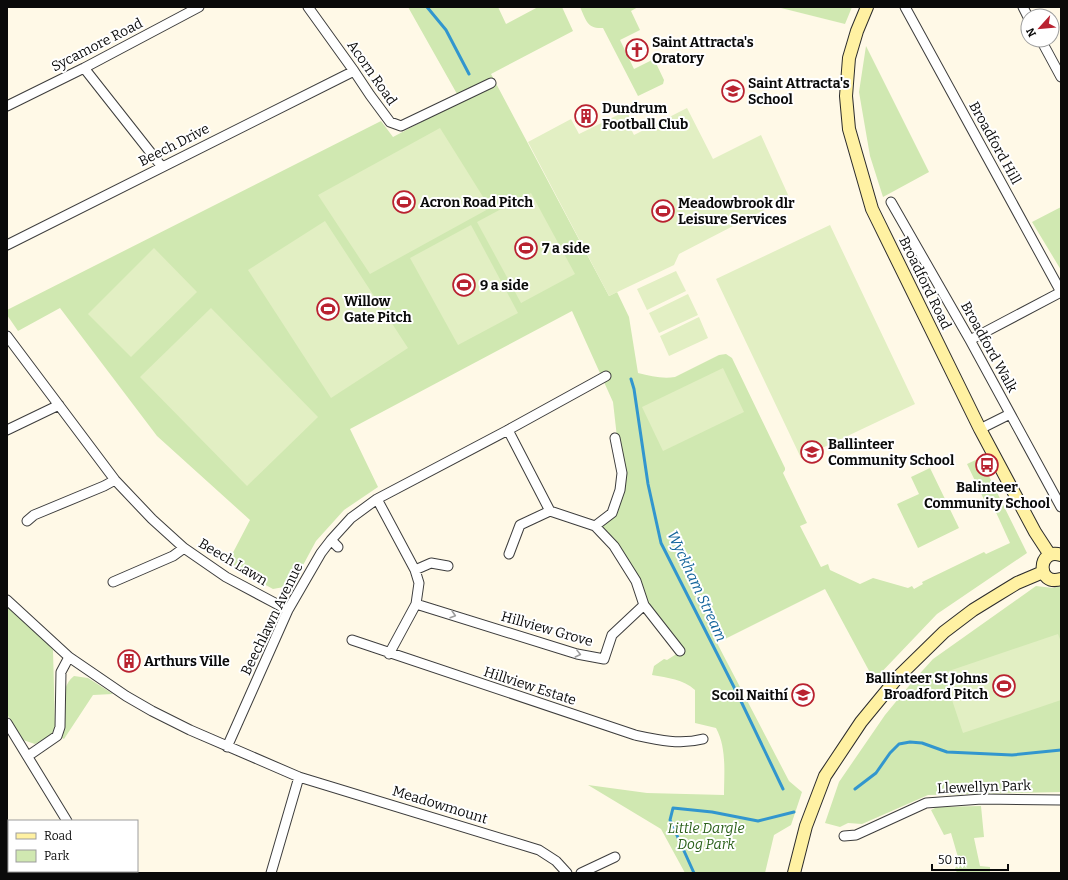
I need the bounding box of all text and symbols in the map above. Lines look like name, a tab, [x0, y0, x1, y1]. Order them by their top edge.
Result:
north arrow	[1020, 8, 1060, 48]
street label: Sycamore Road	[48, 15, 146, 75]
text: N	[1024, 25, 1039, 39]
place label: Saint Attracta's Oratory	[652, 34, 754, 67]
street label: Acorn Road	[343, 37, 401, 109]
church icon: Saint Attracta's Oratory	[624, 37, 650, 63]
place label: Saint Attracta's School	[748, 75, 850, 108]
school or university icon: Saint Attracta's School	[720, 78, 746, 104]
street label: Broadford Hill	[965, 99, 1025, 187]
place label: Dundrum Football Club	[602, 100, 688, 133]
building icon: Dundrum Football Club	[573, 103, 599, 129]
street label: Beech Drive	[136, 120, 212, 170]
sports icon: Acron Road Pitch	[391, 189, 417, 215]
place label: Acron Road Pitch	[420, 194, 533, 211]
place label: Meadowbrook dlr Leisure Services	[678, 195, 795, 228]
sports icon: Meadowbrook dlr Leisure Services	[650, 198, 676, 224]
street label: Broadford Road	[895, 234, 955, 332]
sports icon: 7 a side	[513, 235, 539, 261]
place label: 7 a side	[542, 240, 590, 257]
sports icon: 9 a side	[451, 272, 477, 298]
place label: 9 a side	[480, 277, 529, 294]
place label: Willow Gate Pitch	[344, 293, 412, 326]
sports icon: Willow Gate Pitch	[315, 296, 341, 322]
street label: Broadford Walk	[957, 299, 1021, 395]
place label: Ballinteer Community School	[828, 436, 955, 469]
school or university icon: Ballinteer Community School	[799, 439, 825, 465]
bus stop icon: Balinteer Community School	[974, 452, 1000, 478]
place label: Balinteer Community School	[924, 479, 1051, 512]
water label: Wyckham Stream	[663, 528, 731, 644]
street label: Beech Lawn	[195, 535, 271, 589]
street label: Beechlawn Avenue	[237, 560, 307, 678]
street label: Hillview Grove	[499, 608, 595, 650]
one-way arrow	[450, 611, 457, 619]
building icon: Arthurs Ville	[116, 648, 142, 674]
one-way arrow	[574, 649, 581, 657]
place label: Arthurs Ville	[144, 653, 230, 670]
street label: Hillview Estate	[482, 663, 578, 709]
place label: Ballinteer St Johns Broadford Pitch	[865, 670, 988, 703]
sports icon: Ballinteer St Johns Broadford Pitch	[991, 673, 1017, 699]
school or university icon: Scoil Naithí	[790, 682, 816, 708]
place label: Scoil Naithí	[712, 687, 789, 704]
street label: Llewellyn Park	[937, 777, 1031, 797]
street label: Meadowmount	[390, 782, 490, 828]
legend	[8, 820, 138, 872]
park label: Little Dargle Dog Park	[668, 820, 744, 853]
text: Road	[44, 829, 72, 843]
scale bar	[932, 846, 1008, 872]
text: Park	[44, 849, 70, 863]
text: 50 m	[938, 853, 967, 867]

